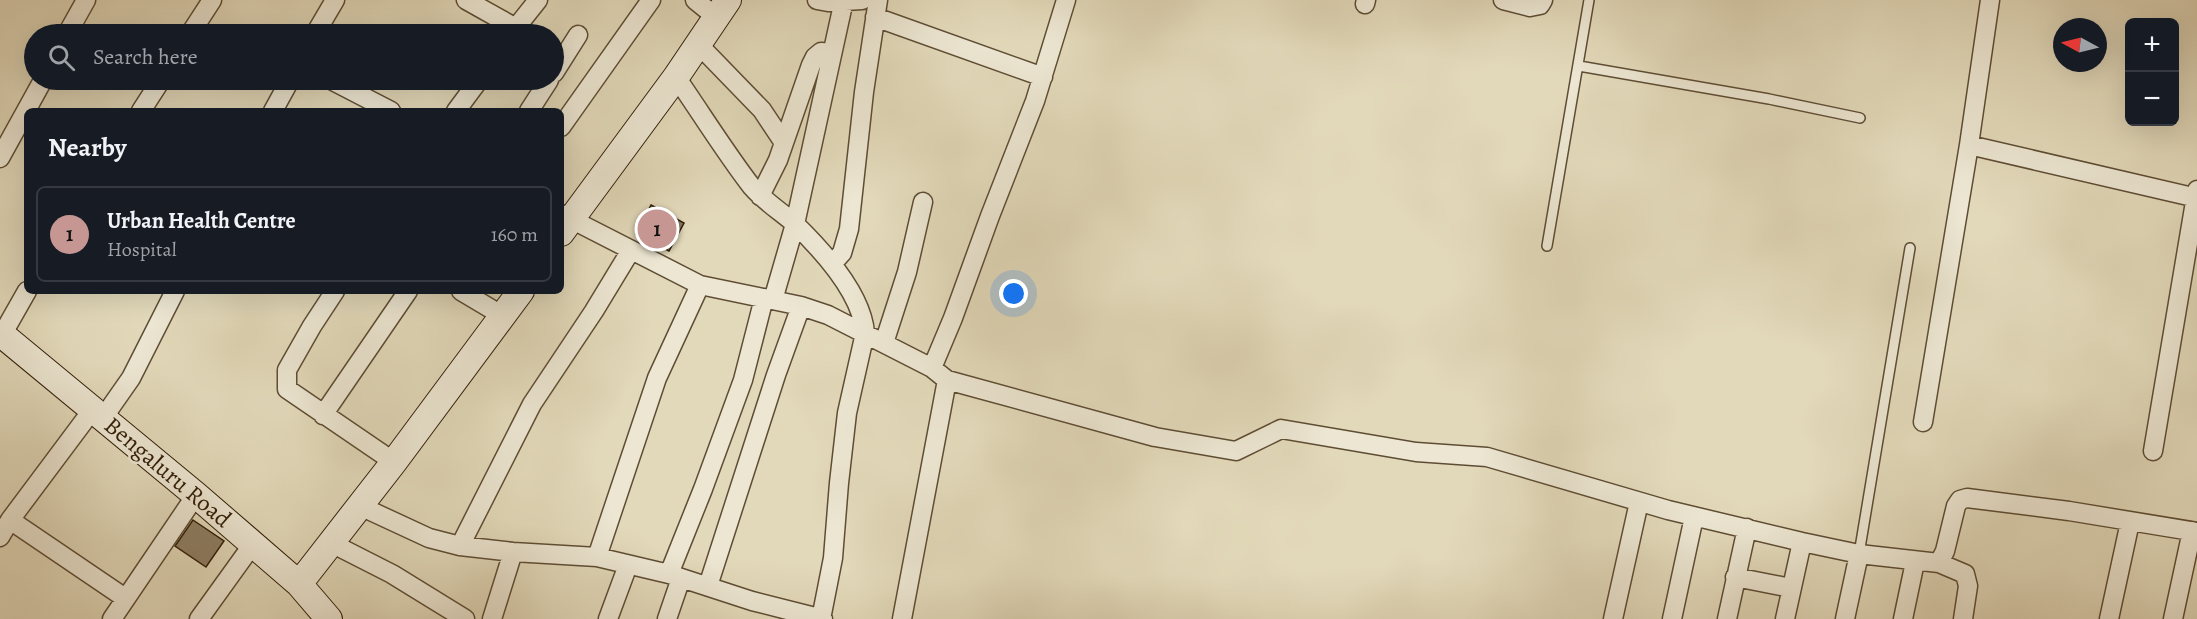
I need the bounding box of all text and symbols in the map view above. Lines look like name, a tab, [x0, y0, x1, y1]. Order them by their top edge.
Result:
north arrow	[2053, 18, 2107, 72]
map controls	[2125, 18, 2179, 126]
button: +	[2125, 18, 2179, 72]
search box	[24, 24, 564, 90]
icon: search	[45, 41, 78, 74]
text: Search here	[93, 42, 198, 72]
button: −	[2125, 72, 2179, 126]
text: Nearby	[48, 130, 127, 165]
text: Urban Health Centre	[107, 206, 296, 236]
pin: 1	[638, 206, 676, 252]
text: 1	[66, 221, 73, 248]
text: 160 m	[491, 221, 538, 248]
text: Hospital	[107, 236, 177, 263]
your location	[999, 279, 1028, 308]
street label: Bengaluru Road	[98, 409, 238, 535]

